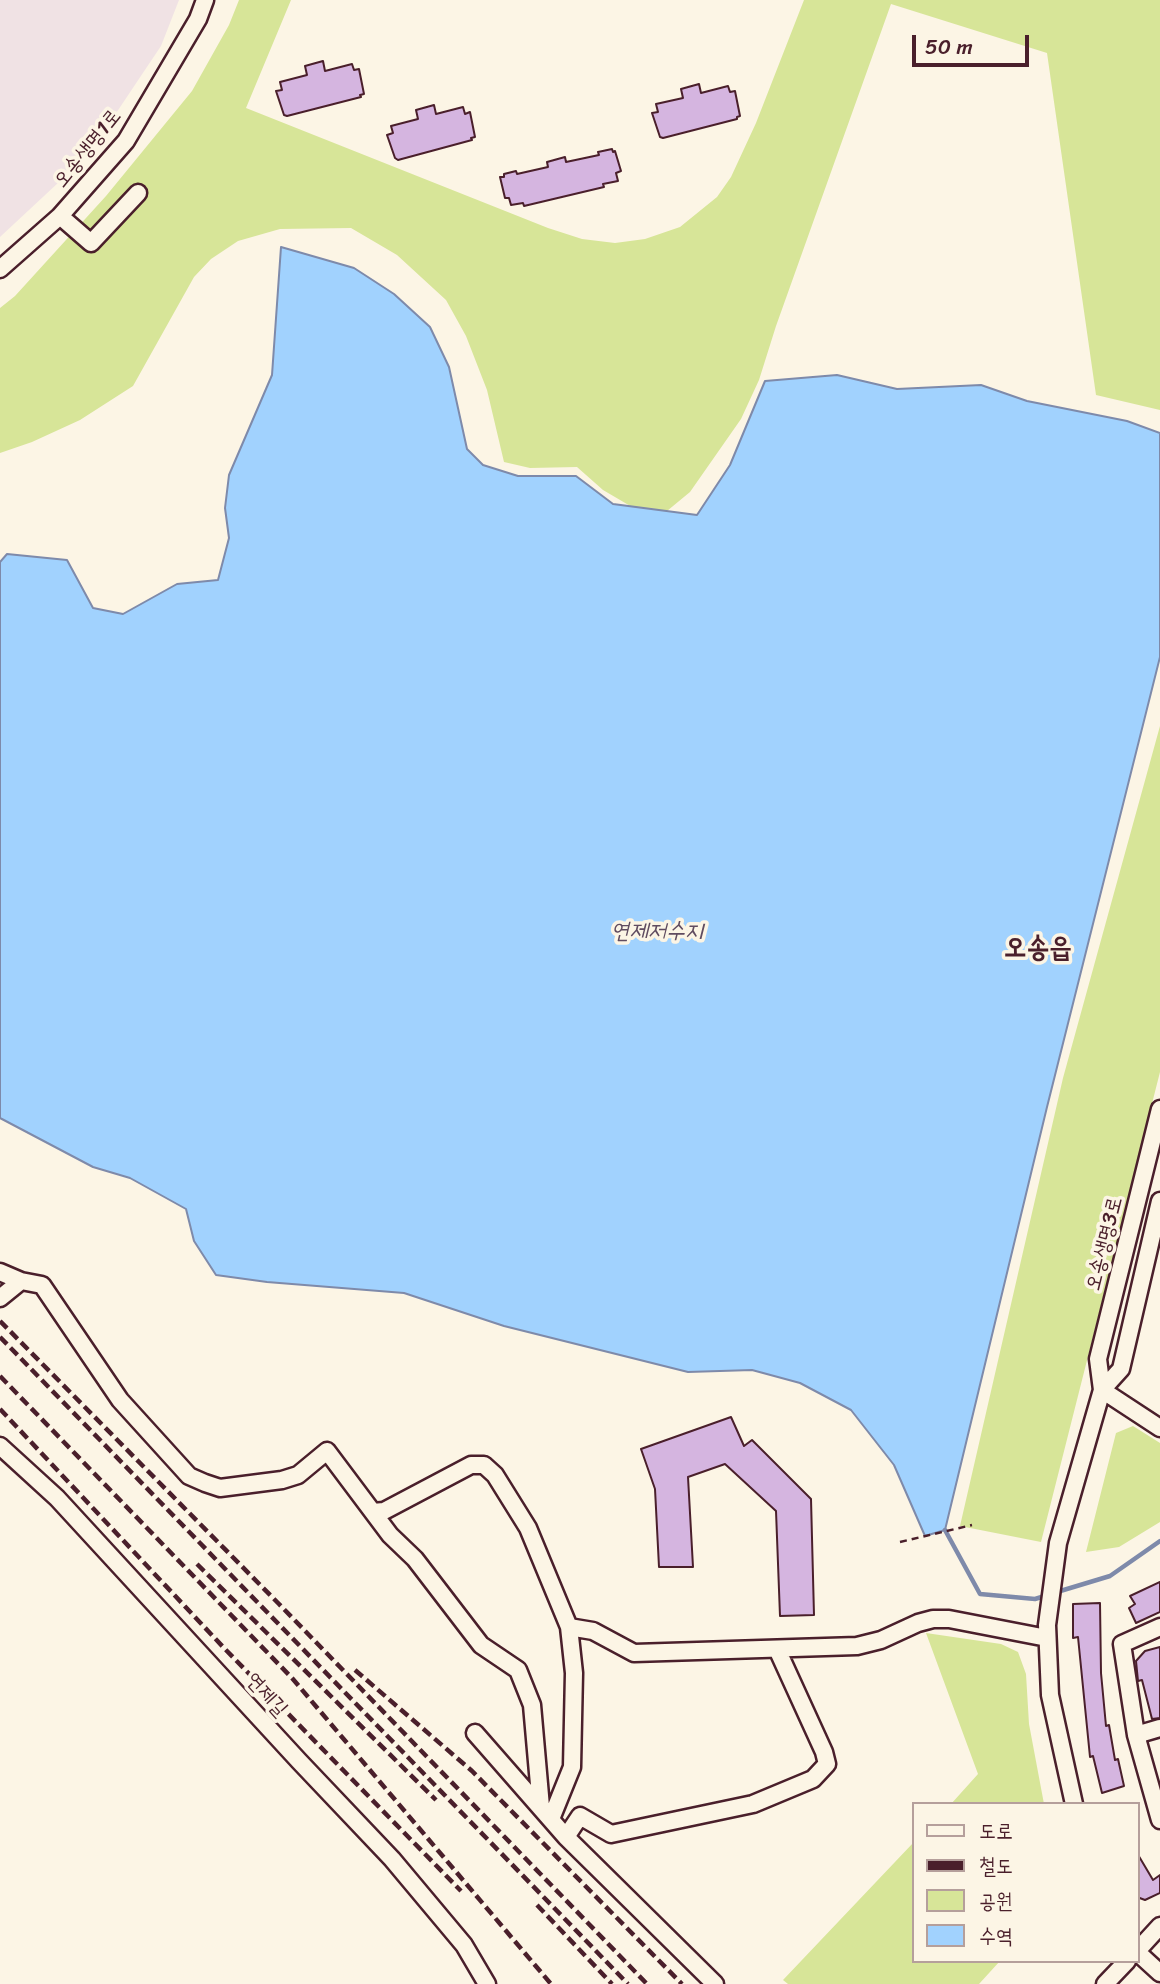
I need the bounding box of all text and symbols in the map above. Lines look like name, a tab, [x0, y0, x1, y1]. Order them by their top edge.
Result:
scale bar	[915, 21, 1032, 65]
text: 50 m	[925, 28, 973, 66]
street label: 오송생명1로	[49, 105, 127, 193]
water label: 연제저수지	[611, 918, 703, 946]
district label: 오송읍	[1004, 932, 1072, 966]
street label: 오송생명3로	[1081, 1194, 1129, 1294]
street label: 연제길	[240, 1668, 292, 1722]
legend	[912, 1802, 1139, 1963]
text: 도로	[979, 1812, 1013, 1850]
text: 철도	[979, 1847, 1013, 1885]
text: 공원	[979, 1882, 1013, 1920]
text: 수역	[979, 1917, 1013, 1955]

